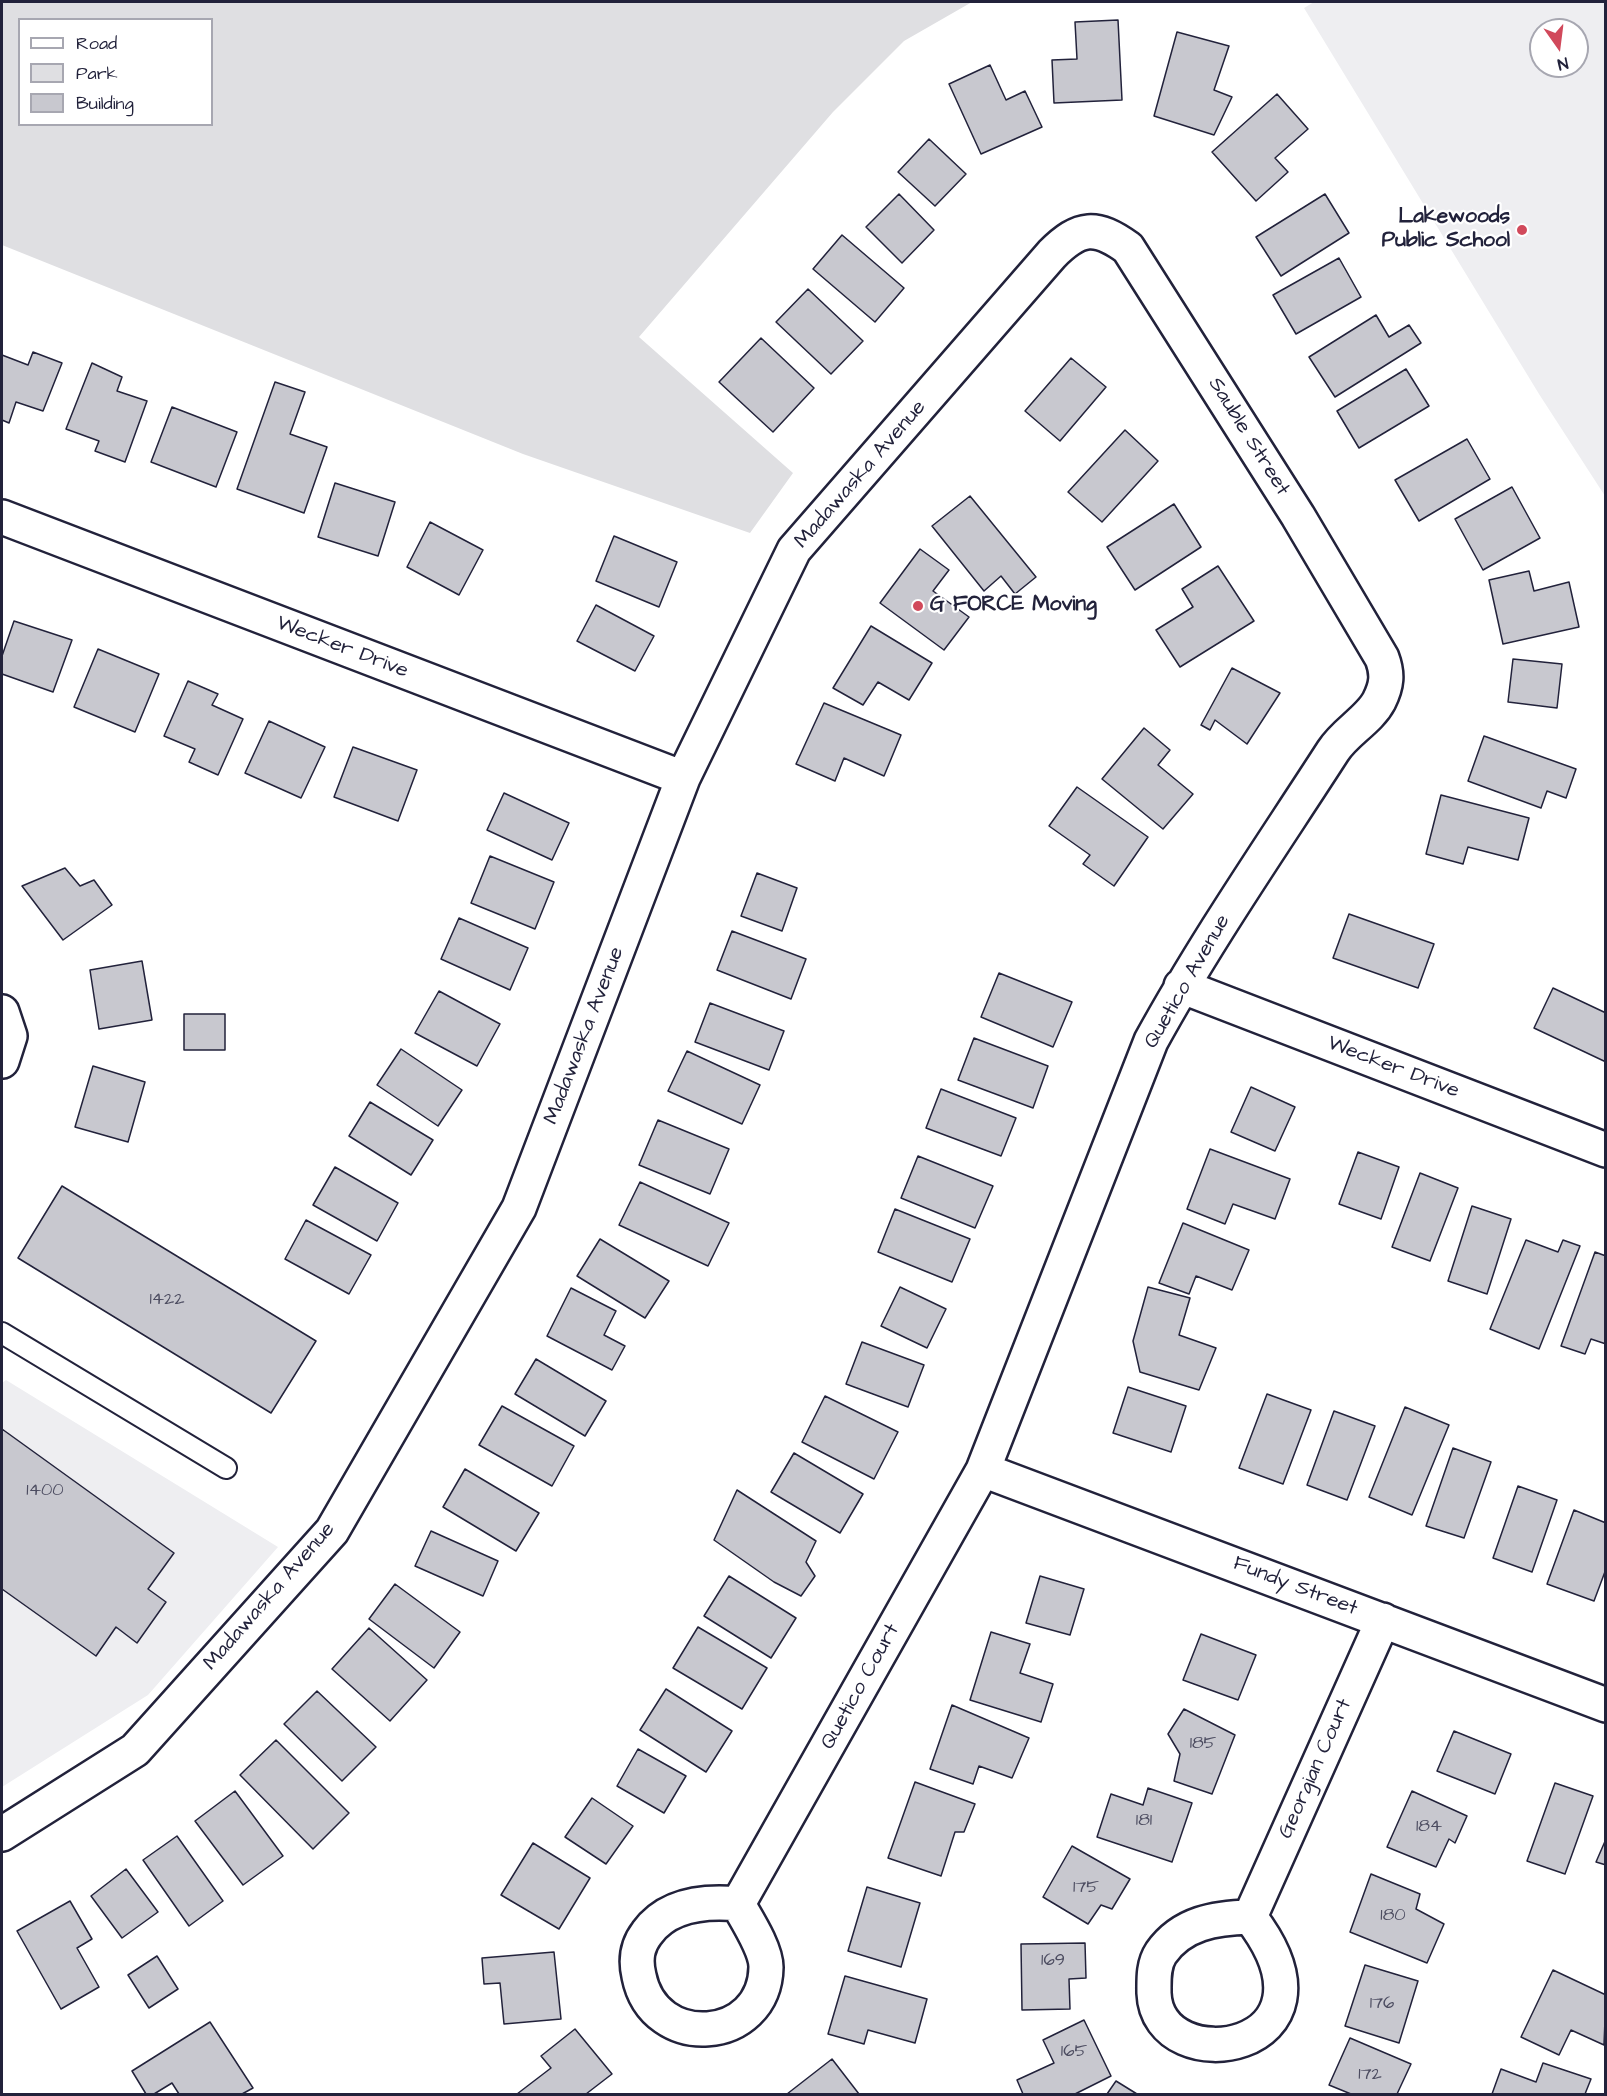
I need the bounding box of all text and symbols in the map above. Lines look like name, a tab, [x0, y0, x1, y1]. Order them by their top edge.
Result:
legend	[18, 18, 213, 126]
north arrow	[1529, 18, 1589, 78]
text: Road	[76, 31, 117, 56]
text: N	[1555, 52, 1570, 75]
text: Park	[76, 61, 118, 86]
text: Building	[76, 91, 134, 116]
place label: Lakewoods Public School	[1382, 205, 1510, 255]
marker: Lakewoods Public School	[1515, 223, 1529, 237]
street label: Sauble Street	[1202, 373, 1294, 501]
street label: Madawaska Avenue	[790, 396, 932, 554]
place label: G FORCE Moving	[930, 593, 1097, 619]
marker: G FORCE Moving	[911, 599, 925, 613]
street label: Wecker Drive	[272, 611, 412, 685]
street label: Quetico Avenue	[1139, 911, 1237, 1053]
street label: Madawaska Avenue	[540, 944, 630, 1128]
street label: Wecker Drive	[1323, 1031, 1463, 1105]
house number: 1422	[149, 1289, 185, 1311]
house number: 1400	[26, 1480, 64, 1502]
street label: Madawaska Avenue	[199, 1518, 341, 1676]
street label: Fundy Street	[1229, 1552, 1361, 1622]
street label: Quetico Court	[816, 1620, 906, 1754]
street label: Georgian Court	[1274, 1695, 1358, 1843]
house number: 185	[1190, 1733, 1216, 1755]
house number: 181	[1136, 1810, 1152, 1832]
house number: 184	[1416, 1816, 1442, 1838]
house number: 175	[1073, 1877, 1099, 1899]
house number: 180	[1380, 1905, 1406, 1927]
house number: 169	[1041, 1950, 1065, 1972]
house number: 176	[1370, 1993, 1394, 2015]
house number: 165	[1061, 2041, 1087, 2063]
house number: 172	[1358, 2064, 1382, 2086]

